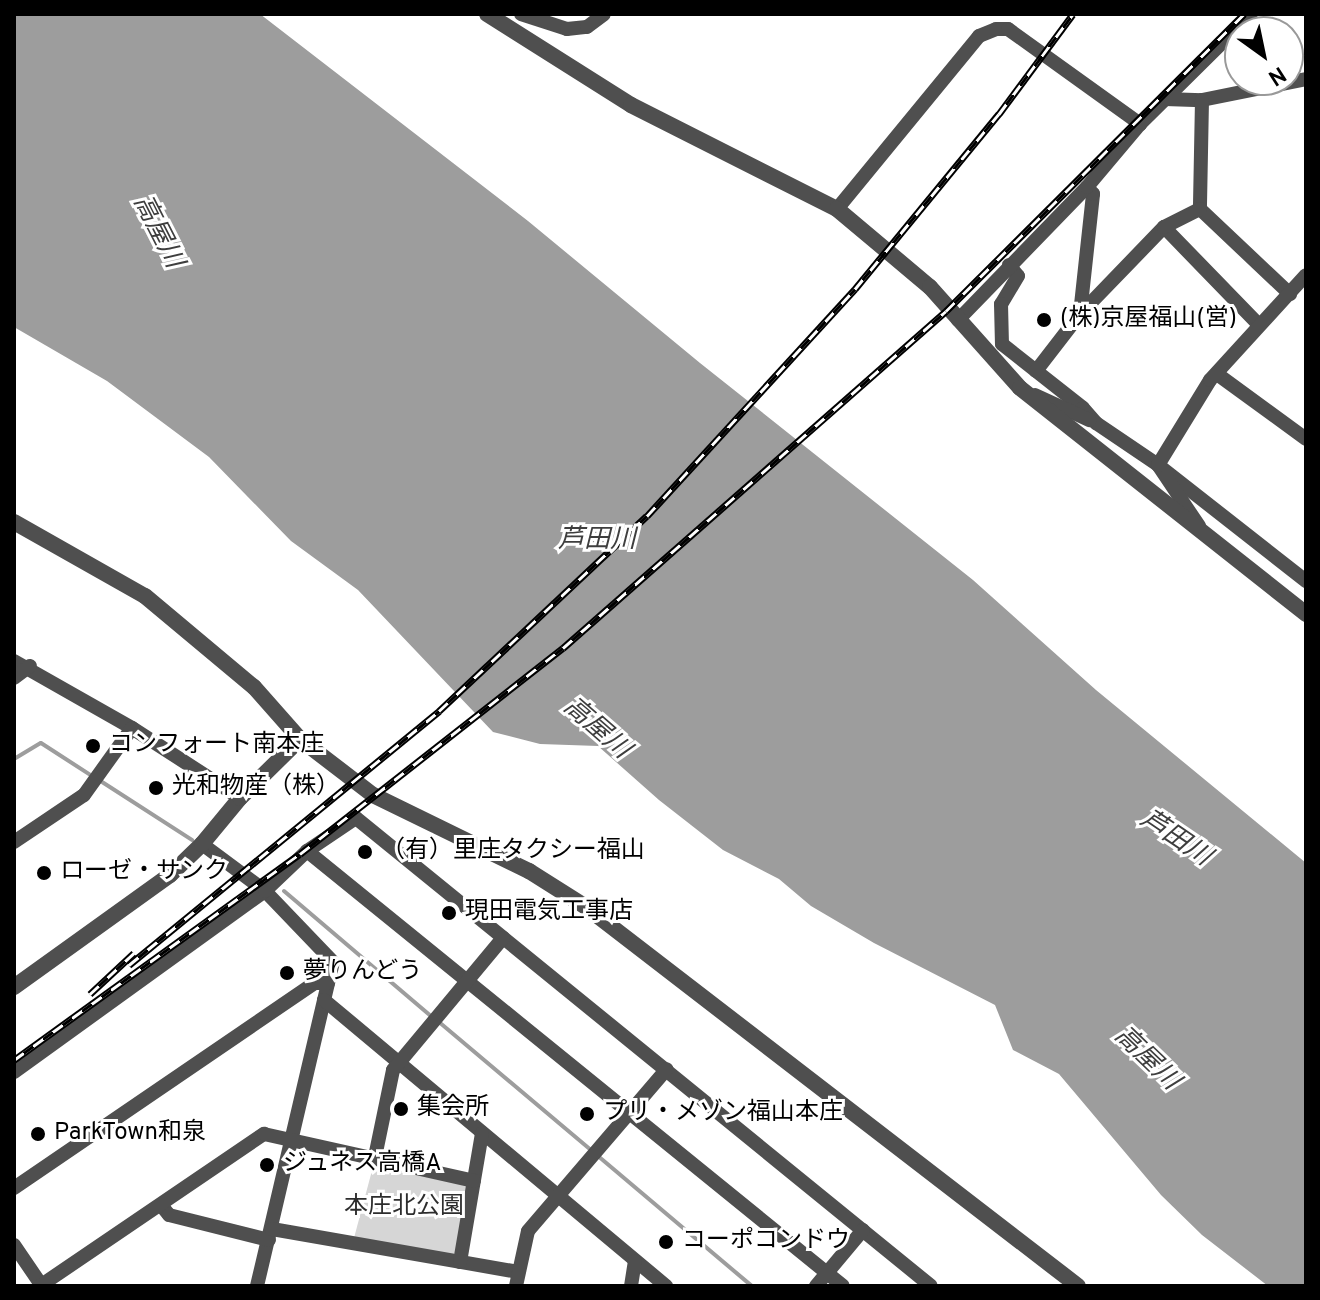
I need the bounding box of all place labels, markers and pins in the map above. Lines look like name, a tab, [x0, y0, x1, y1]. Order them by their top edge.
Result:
place label: (株)京屋福山(営)	[1060, 306, 1237, 334]
marker: (株)京屋福山(営)	[1035, 311, 1053, 329]
place label: コンフォート南本庄	[109, 732, 325, 760]
marker: コンフォート南本庄	[84, 737, 102, 755]
place label: 光和物産（株）	[172, 774, 340, 802]
marker: 光和物産（株）	[147, 779, 165, 797]
place label: （有）里庄タクシー福山	[381, 838, 645, 866]
marker: （有）里庄タクシー福山	[356, 843, 374, 861]
place label: ローゼ・サンク	[60, 859, 228, 887]
marker: ローゼ・サンク	[35, 864, 53, 882]
place label: 現田電気工事店	[465, 899, 633, 927]
marker: 現田電気工事店	[440, 904, 458, 922]
place label: 夢りんどう	[303, 959, 423, 987]
marker: 夢りんどう	[278, 964, 296, 982]
place label: 集会所	[417, 1095, 489, 1123]
marker: 集会所	[392, 1100, 410, 1118]
place label: プリ・メゾン福山本庄	[603, 1100, 843, 1128]
marker: プリ・メゾン福山本庄	[578, 1105, 596, 1123]
place label: ParkTown和泉	[54, 1120, 206, 1148]
marker: ParkTown和泉	[29, 1125, 47, 1143]
place label: ジュネス高橋A	[283, 1151, 443, 1179]
marker: ジュネス高橋A	[258, 1156, 276, 1174]
place label: コーポコンドウ	[682, 1228, 850, 1256]
marker: コーポコンドウ	[657, 1233, 675, 1251]

